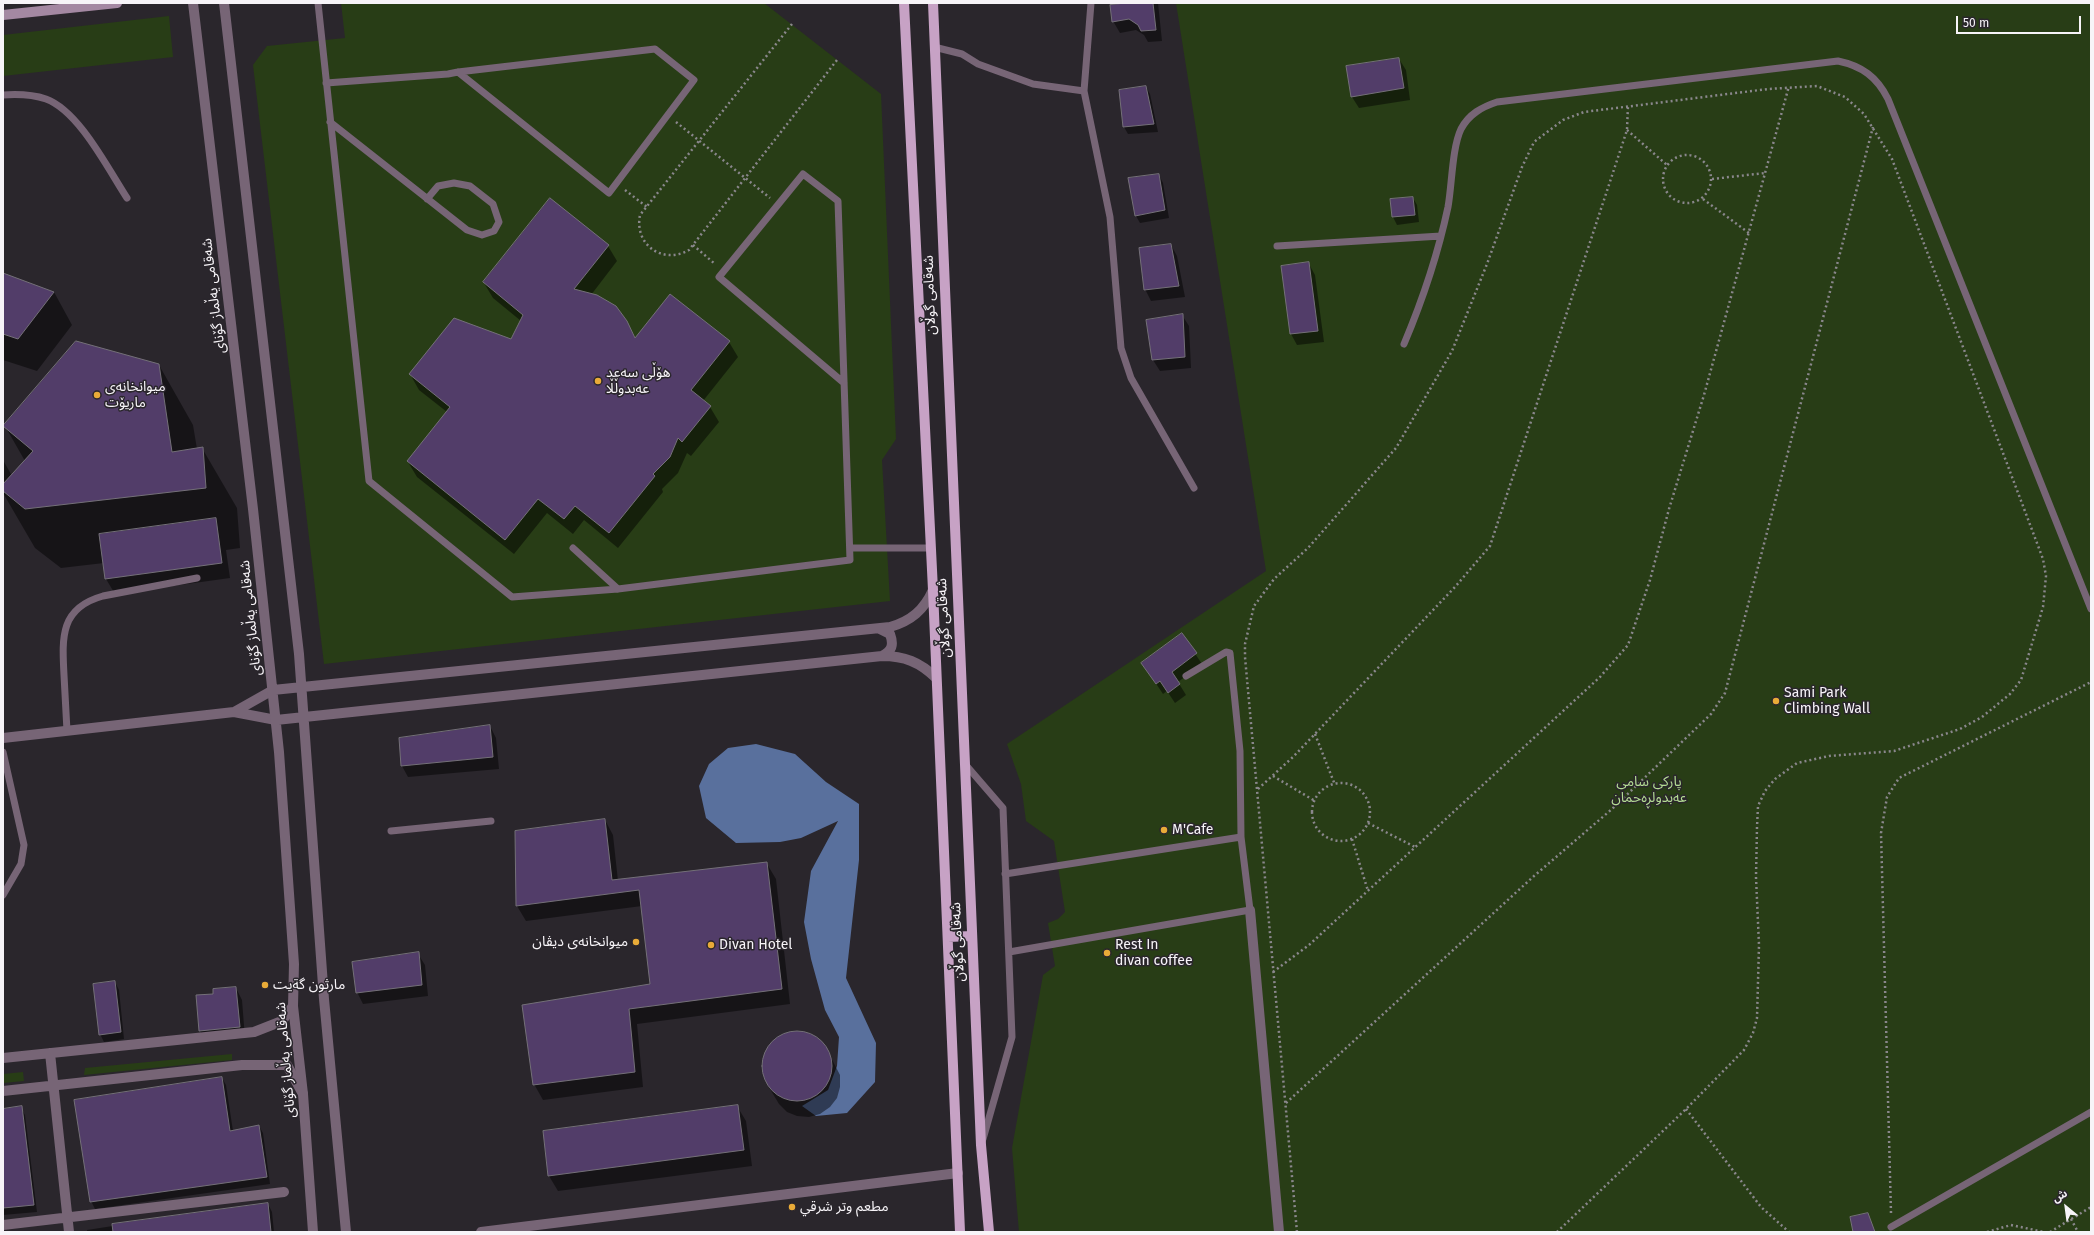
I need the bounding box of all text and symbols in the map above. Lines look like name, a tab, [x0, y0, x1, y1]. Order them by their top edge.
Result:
scale bar	[1958, 8, 2083, 34]
text: 50 m	[1963, 16, 1989, 30]
street label: شەقامی یەڵماز گۆنای	[199, 237, 229, 355]
street label: شەقامی گوڵان	[920, 255, 940, 335]
place label: ھۆڵی سەعد عەبدوڵڵا	[606, 365, 671, 398]
marker: ھۆڵی سەعد عەبدوڵڵا	[593, 376, 603, 386]
place label: میوانخانەی ماریۆت	[105, 379, 165, 412]
marker: میوانخانەی ماریۆت	[92, 390, 102, 400]
street label: شەقامی یەڵماز گۆنای	[237, 559, 265, 677]
street label: شەقامی گوڵان	[934, 578, 954, 658]
place label: Sami Park Climbing Wall	[1784, 685, 1870, 718]
marker: Sami Park Climbing Wall	[1771, 696, 1781, 706]
park label: پارکی سامی عەبدولڕەحمان	[1611, 774, 1687, 806]
place label: M'Cafe	[1172, 822, 1213, 838]
marker: M'Cafe	[1159, 825, 1169, 835]
street label: شەقامی گوڵان	[948, 902, 968, 982]
place label: میوانخانەی دیڤان	[532, 934, 628, 950]
marker: میوانخانەی دیڤان	[631, 937, 641, 947]
place label: Divan Hotel	[719, 937, 792, 953]
place label: Rest In divan coffee	[1115, 937, 1193, 970]
marker: Divan Hotel	[706, 940, 716, 950]
marker: Rest In divan coffee	[1102, 948, 1112, 958]
place label: مارثون گةيت	[273, 977, 345, 993]
marker: مارثون گةيت	[260, 980, 270, 990]
street label: شەقامی یەڵماز گۆنای	[273, 1002, 299, 1118]
north arrow	[2046, 1187, 2086, 1227]
text: ش	[2050, 1187, 2070, 1205]
place label: مطعم وتر شرقي	[800, 1199, 889, 1215]
marker: مطعم وتر شرقي	[787, 1202, 797, 1212]

